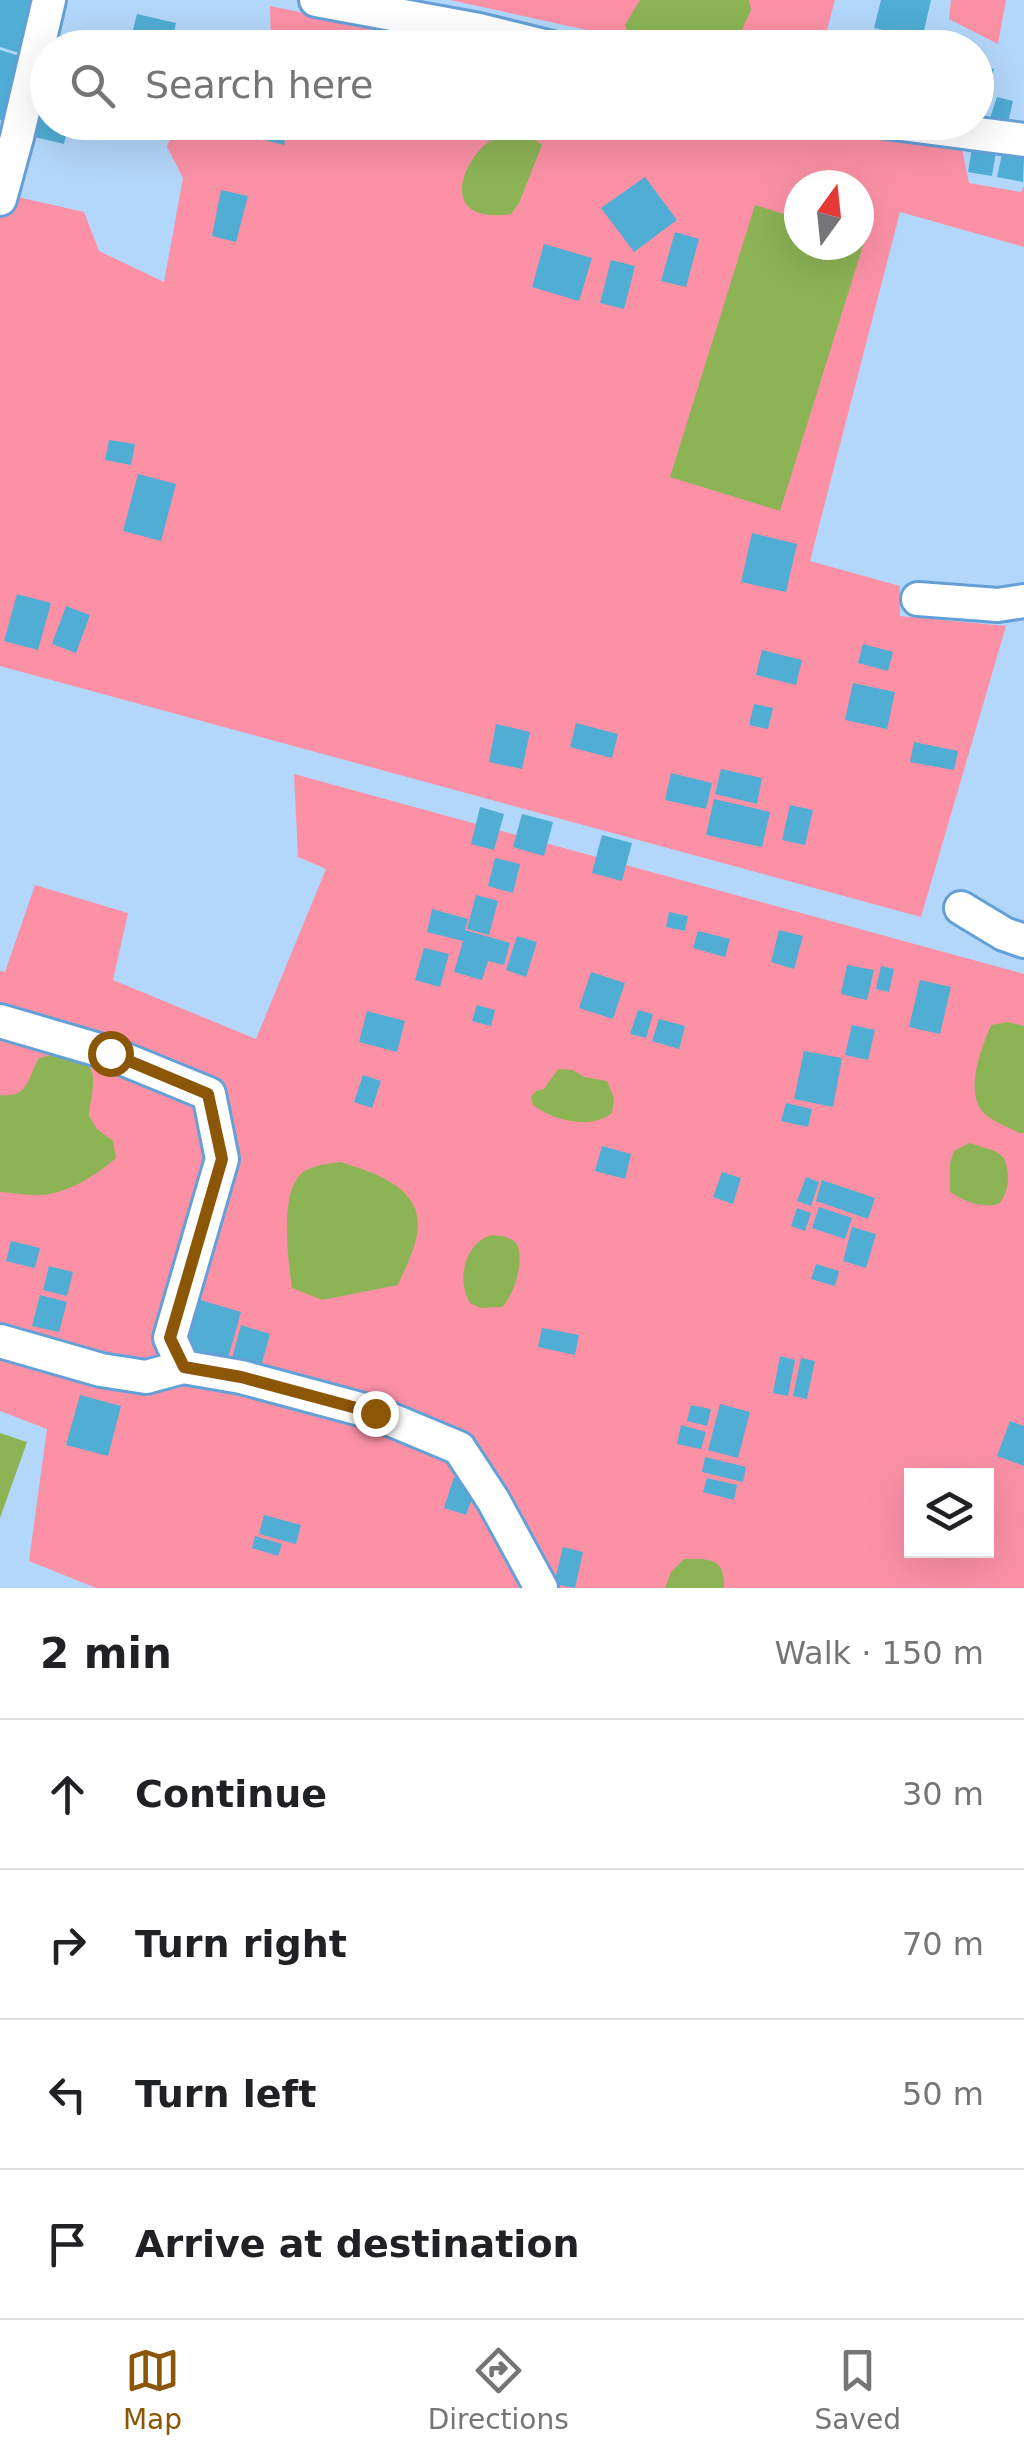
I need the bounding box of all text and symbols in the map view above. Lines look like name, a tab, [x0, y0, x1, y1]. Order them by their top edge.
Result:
search box	[30, 30, 994, 140]
icon: search	[65, 58, 120, 113]
text: Search here	[145, 63, 373, 107]
north arrow	[784, 170, 874, 260]
route start	[88, 1031, 134, 1077]
route end	[353, 1391, 399, 1437]
map controls	[904, 1468, 994, 1558]
button: layers	[904, 1468, 994, 1558]
text: 2 min	[40, 1629, 172, 1678]
text: Walk · 150 m	[774, 1634, 984, 1672]
icon: ahead	[40, 1767, 95, 1822]
text: Continue	[135, 1772, 327, 1816]
text: 30 m	[902, 1775, 984, 1813]
icon: right	[40, 1917, 95, 1972]
text: Turn right	[135, 1922, 347, 1966]
text: 70 m	[902, 1925, 984, 1963]
icon: left	[40, 2067, 95, 2122]
text: Turn left	[135, 2072, 316, 2116]
text: 50 m	[902, 2075, 984, 2113]
icon: arrive	[40, 2217, 95, 2272]
text: Arrive at destination	[135, 2222, 580, 2266]
tab: Map	[123, 2343, 182, 2436]
tab: Directions	[428, 2343, 569, 2436]
tab: Saved	[815, 2343, 901, 2436]

